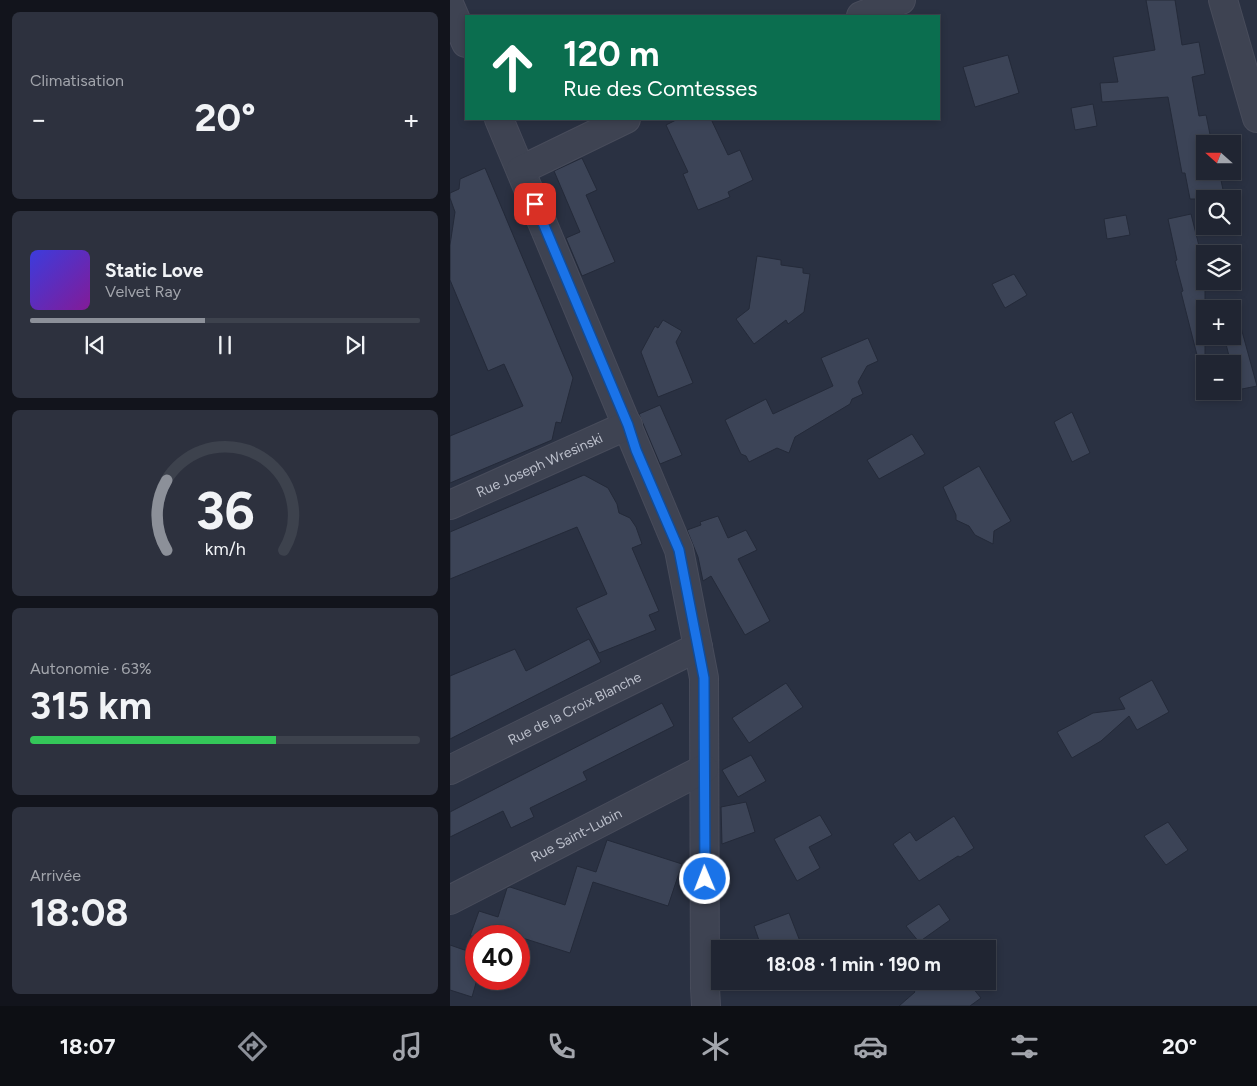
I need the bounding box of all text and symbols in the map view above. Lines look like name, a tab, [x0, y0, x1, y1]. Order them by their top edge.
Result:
text: 120 m	[563, 33, 660, 75]
icon: ahead	[480, 35, 545, 100]
text: Climatisation	[30, 71, 124, 90]
text: Rue des Comtesses	[563, 75, 757, 102]
text: 20°	[195, 95, 256, 141]
text: −	[30, 102, 47, 136]
text: +	[403, 102, 420, 136]
north arrow	[1196, 135, 1241, 180]
map controls	[1196, 135, 1241, 400]
pin	[514, 183, 556, 225]
icon: arrive	[521, 190, 549, 218]
button: search	[1196, 190, 1241, 235]
button: layers	[1196, 245, 1241, 290]
text: Static Love	[105, 259, 203, 282]
text: Velvet Ray	[105, 282, 181, 301]
button: +	[1196, 300, 1241, 345]
icon: previous	[81, 331, 109, 359]
icon: pause	[211, 331, 239, 359]
icon: next	[341, 331, 369, 359]
button: −	[1196, 355, 1241, 400]
street label: Rue Joseph Wresinski	[474, 429, 605, 501]
text: 36	[195, 480, 255, 542]
text: km/h	[205, 538, 245, 559]
text: Autonomie · 63%	[30, 659, 152, 678]
street label: Rue de la Croix Blanche	[505, 668, 645, 749]
text: 315 km	[30, 683, 152, 729]
street label: Rue Saint-Lubin	[528, 805, 625, 866]
position arrow	[678, 852, 730, 904]
text: Arrivée	[30, 866, 81, 885]
text: 18:08	[30, 890, 129, 936]
speed limit sign: 40	[465, 925, 530, 990]
text: 18:08 · 1 min · 190 m	[766, 953, 941, 976]
icon: directions	[235, 1029, 270, 1064]
icon: music	[390, 1029, 425, 1064]
icon: phone	[544, 1029, 579, 1064]
icon: climate	[698, 1029, 733, 1064]
icon: car	[853, 1029, 888, 1064]
icon: filters	[1007, 1029, 1042, 1064]
text: 18:07	[60, 1033, 116, 1060]
text: 20°	[1162, 1033, 1197, 1060]

